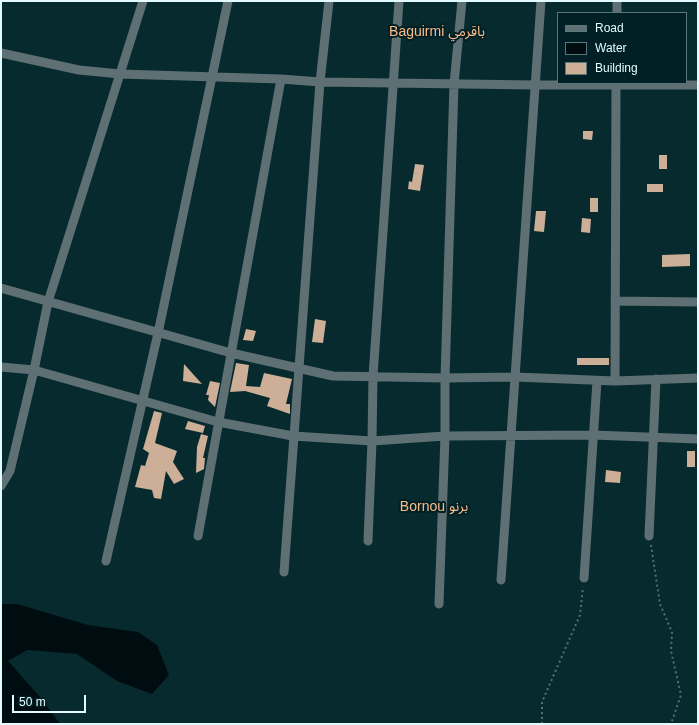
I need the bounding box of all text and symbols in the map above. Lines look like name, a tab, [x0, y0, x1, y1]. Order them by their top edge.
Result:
legend	[557, 12, 687, 84]
text: Road	[595, 21, 624, 35]
district label: Baguirmi باقرمي	[389, 24, 485, 40]
text: Water	[595, 41, 627, 55]
text: Building	[595, 61, 638, 75]
district label: Bornou برنو	[400, 499, 468, 515]
scale bar	[14, 687, 88, 713]
text: 50 m	[19, 695, 46, 709]

